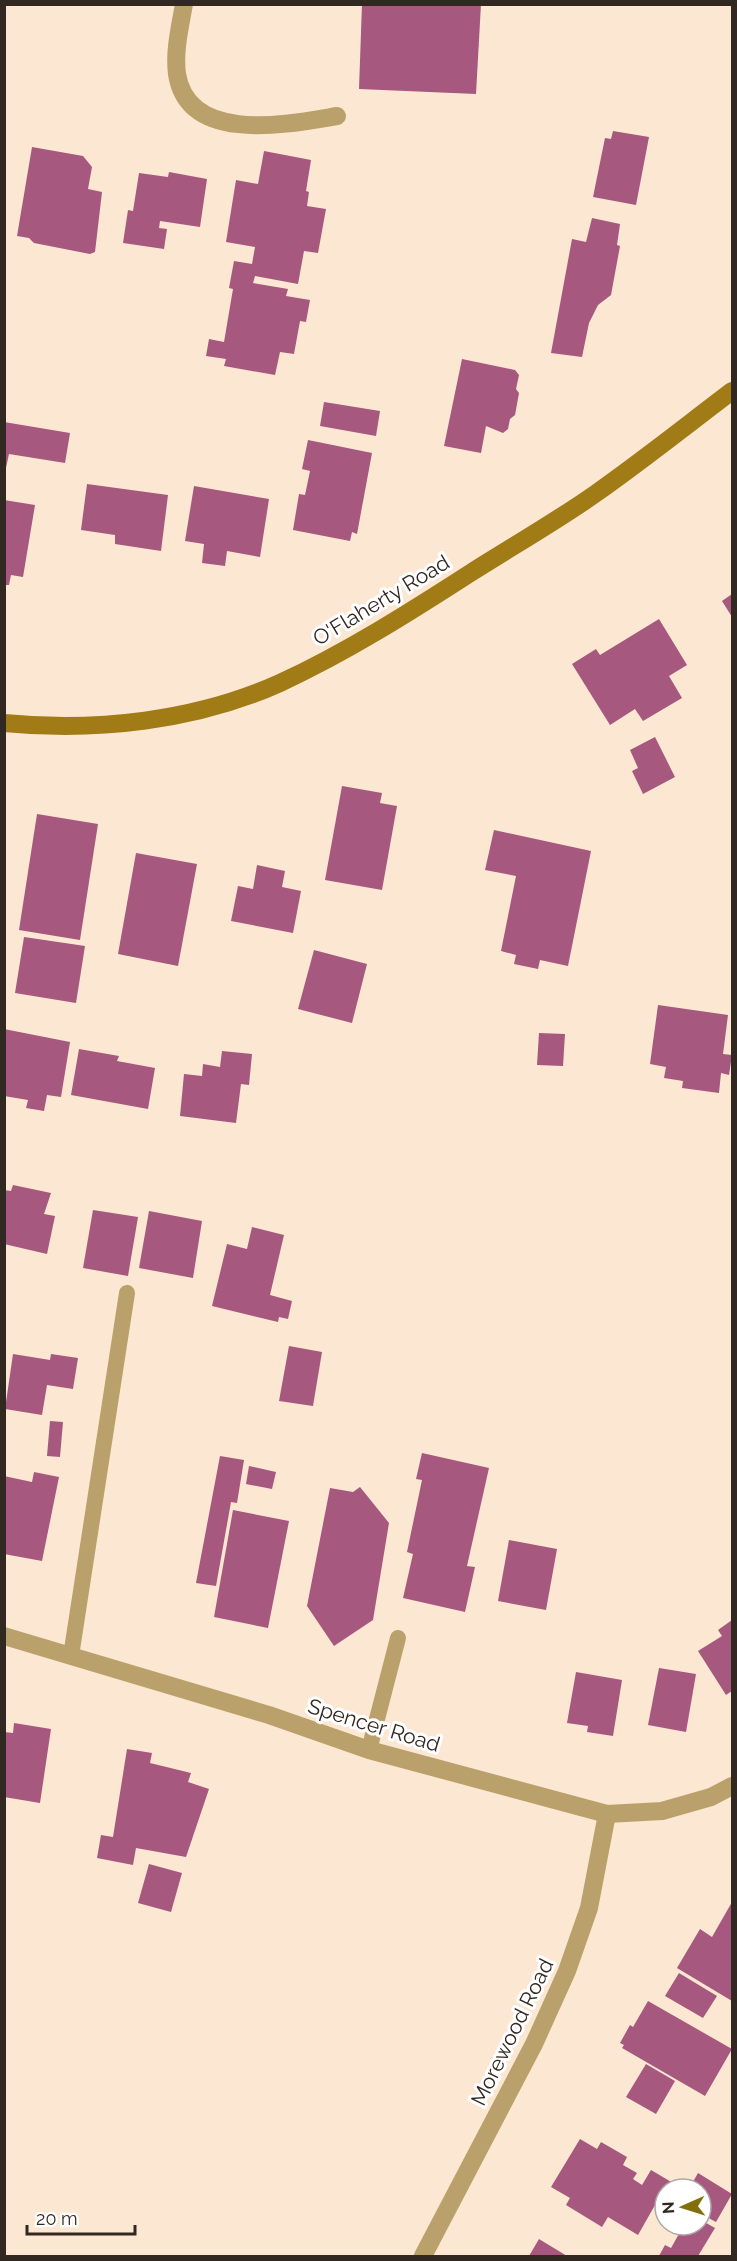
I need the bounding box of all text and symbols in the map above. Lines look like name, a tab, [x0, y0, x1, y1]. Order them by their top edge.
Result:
street label: O'Flaherty Road	[308, 549, 454, 651]
street label: Spencer Road	[305, 1693, 443, 1757]
street label: Morewood Road	[466, 1954, 558, 2110]
north arrow	[653, 2177, 713, 2237]
scale bar	[27, 2198, 135, 2236]
text: N	[659, 2201, 678, 2214]
text: 20 m	[36, 2208, 78, 2229]

